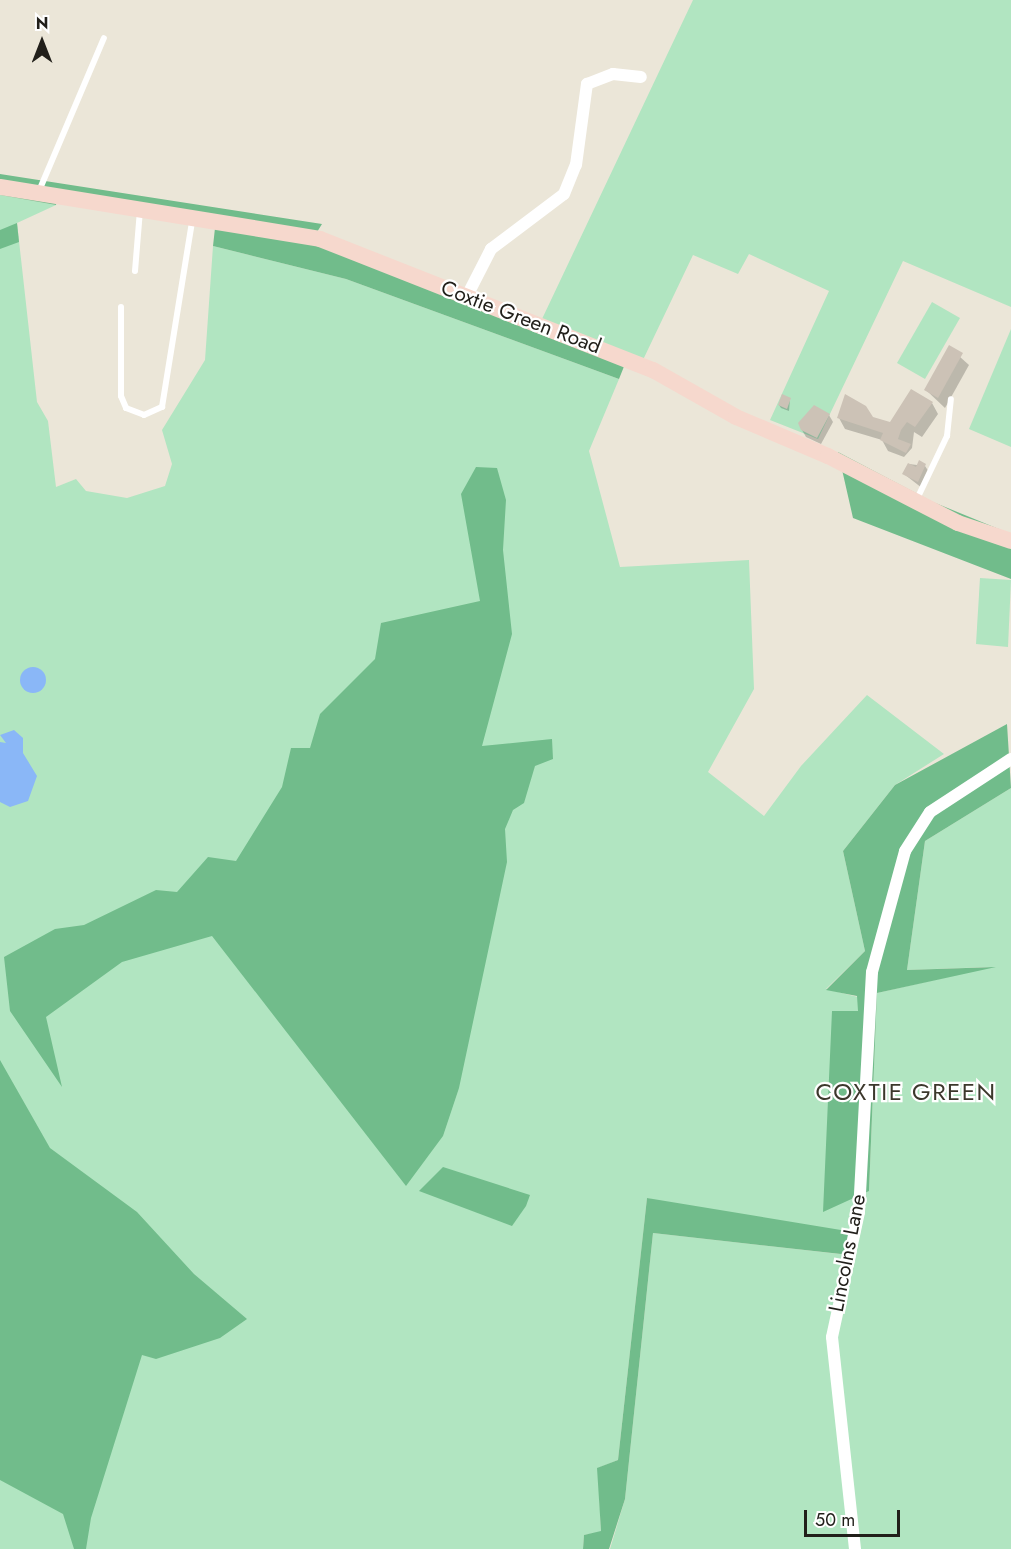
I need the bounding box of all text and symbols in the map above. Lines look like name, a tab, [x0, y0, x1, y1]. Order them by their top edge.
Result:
north arrow	[12, 12, 72, 72]
text: N	[36, 12, 48, 35]
street label: Coxtie Green Road	[437, 275, 605, 359]
district label: COXTIE GREEN	[815, 1078, 997, 1106]
street label: Lincolns Lane	[823, 1192, 871, 1314]
scale bar	[807, 1498, 903, 1536]
text: 50 m	[815, 1507, 855, 1533]

